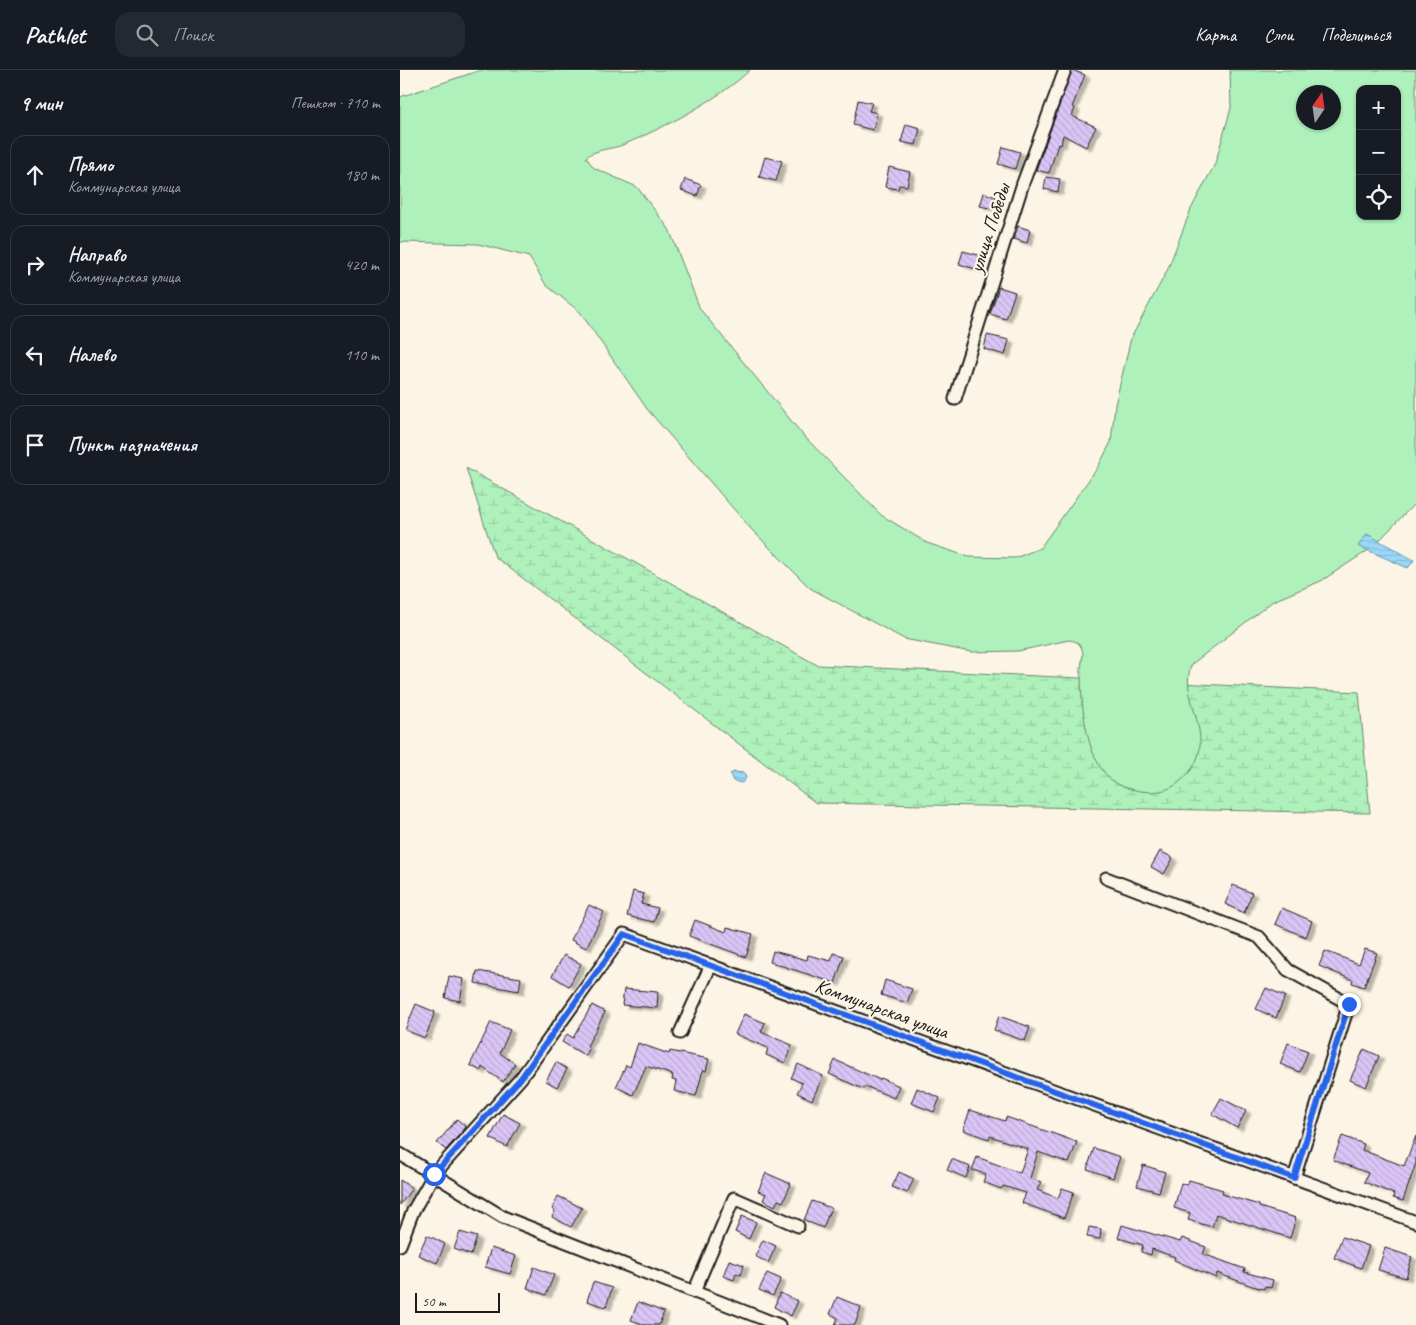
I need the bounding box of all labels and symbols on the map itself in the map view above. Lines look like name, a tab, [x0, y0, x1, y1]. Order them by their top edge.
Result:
north arrow	[1296, 85, 1341, 130]
street label: улица Победы	[963, 179, 1016, 277]
street label: Коммунарская улица	[812, 973, 954, 1045]
route end	[1338, 993, 1361, 1016]
route start	[423, 1163, 446, 1186]
scale bar	[415, 1290, 500, 1313]

